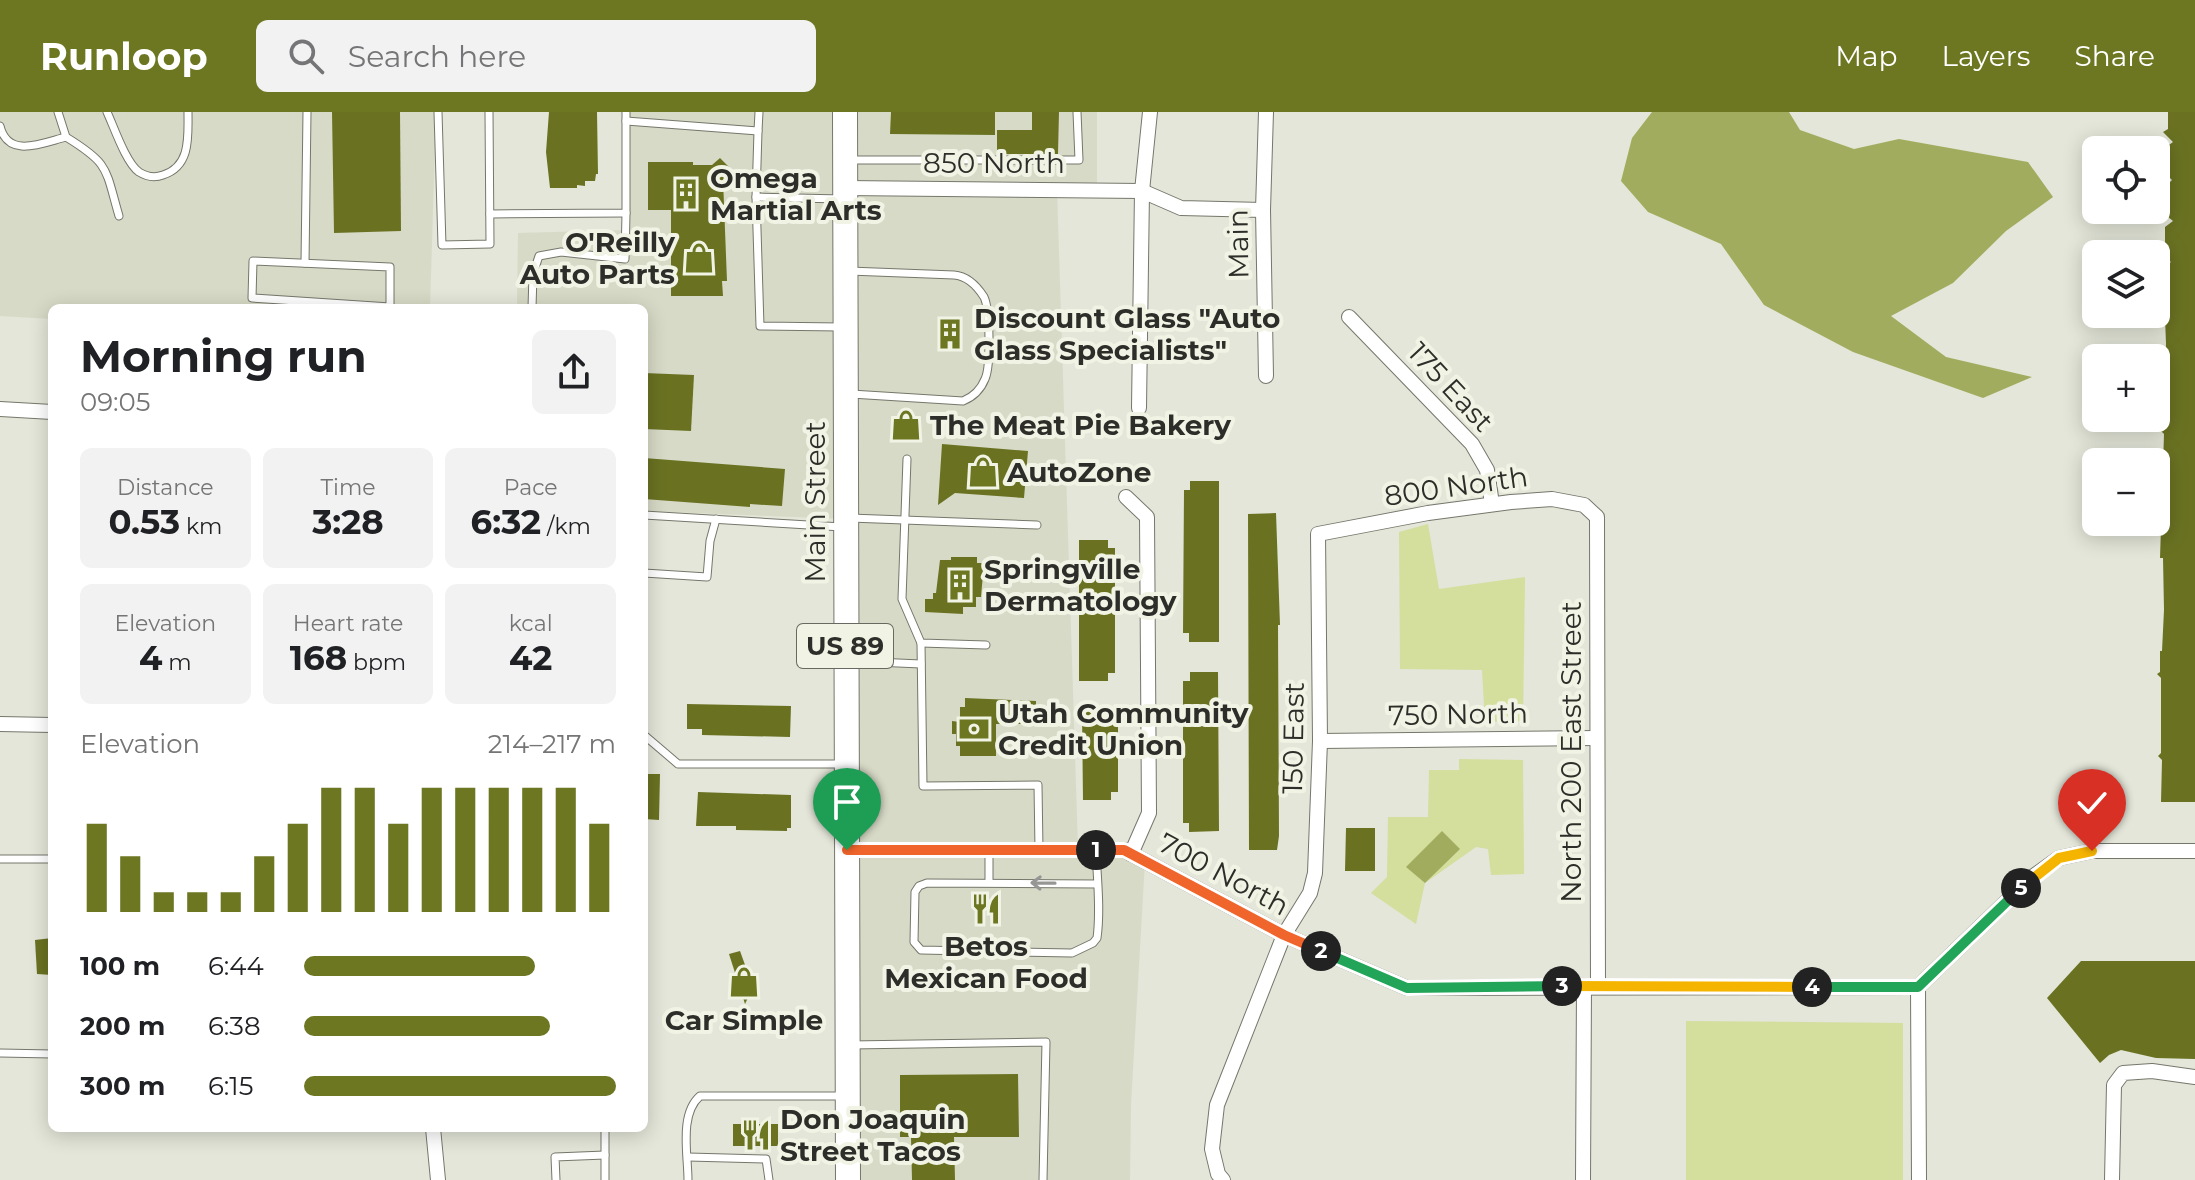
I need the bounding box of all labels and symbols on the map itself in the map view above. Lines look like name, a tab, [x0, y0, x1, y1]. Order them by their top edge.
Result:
street label: 850 North	[923, 146, 1065, 180]
place label: Omega Martial Arts	[710, 161, 882, 227]
building icon: Omega Martial Arts	[669, 177, 703, 211]
street label: Main	[1220, 209, 1256, 279]
place label: O'Reilly Auto Parts	[519, 225, 675, 291]
shop icon: O'Reilly Auto Parts	[682, 241, 716, 275]
place label: Discount Glass "Auto Glass Specialists"	[974, 301, 1280, 367]
building icon: Discount Glass "Auto Glass Specialists"	[933, 317, 967, 351]
street label: 175 East	[1401, 335, 1501, 439]
shop icon: The Meat Pie Bakery	[889, 408, 923, 442]
place label: The Meat Pie Bakery	[930, 408, 1231, 442]
street label: Main Street	[798, 421, 832, 583]
shop icon: AutoZone	[966, 455, 1000, 489]
place label: AutoZone	[1006, 455, 1152, 489]
street label: 800 North	[1382, 459, 1530, 513]
place label: Springville Dermatology	[984, 552, 1177, 618]
building icon: Springville Dermatology	[943, 568, 977, 602]
street label: North 200 East Street	[1554, 601, 1588, 903]
road number: US 89	[797, 624, 893, 668]
street label: 150 East	[1275, 682, 1311, 794]
place label: Utah Community Credit Union	[998, 696, 1249, 762]
street label: 750 North	[1388, 696, 1528, 732]
bank icon: Utah Community Credit Union	[957, 712, 991, 746]
pin	[813, 768, 881, 850]
pin	[2058, 769, 2126, 851]
street label: 700 North	[1153, 826, 1295, 922]
pin: 1	[1076, 830, 1116, 870]
pin: 5	[2001, 868, 2041, 908]
one-way arrow	[1030, 876, 1057, 891]
restaurant icon: Betos Mexican Food	[969, 892, 1003, 926]
place label: Betos Mexican Food	[884, 929, 1088, 995]
pin: 2	[1301, 931, 1341, 971]
shop icon: Car Simple	[727, 965, 761, 999]
pin: 3	[1542, 966, 1582, 1006]
pin: 4	[1792, 967, 1832, 1007]
place label: Car Simple	[665, 1003, 823, 1037]
place label: Don Joaquin Street Tacos	[780, 1102, 966, 1168]
restaurant icon: Don Joaquin Street Tacos	[739, 1118, 773, 1152]

